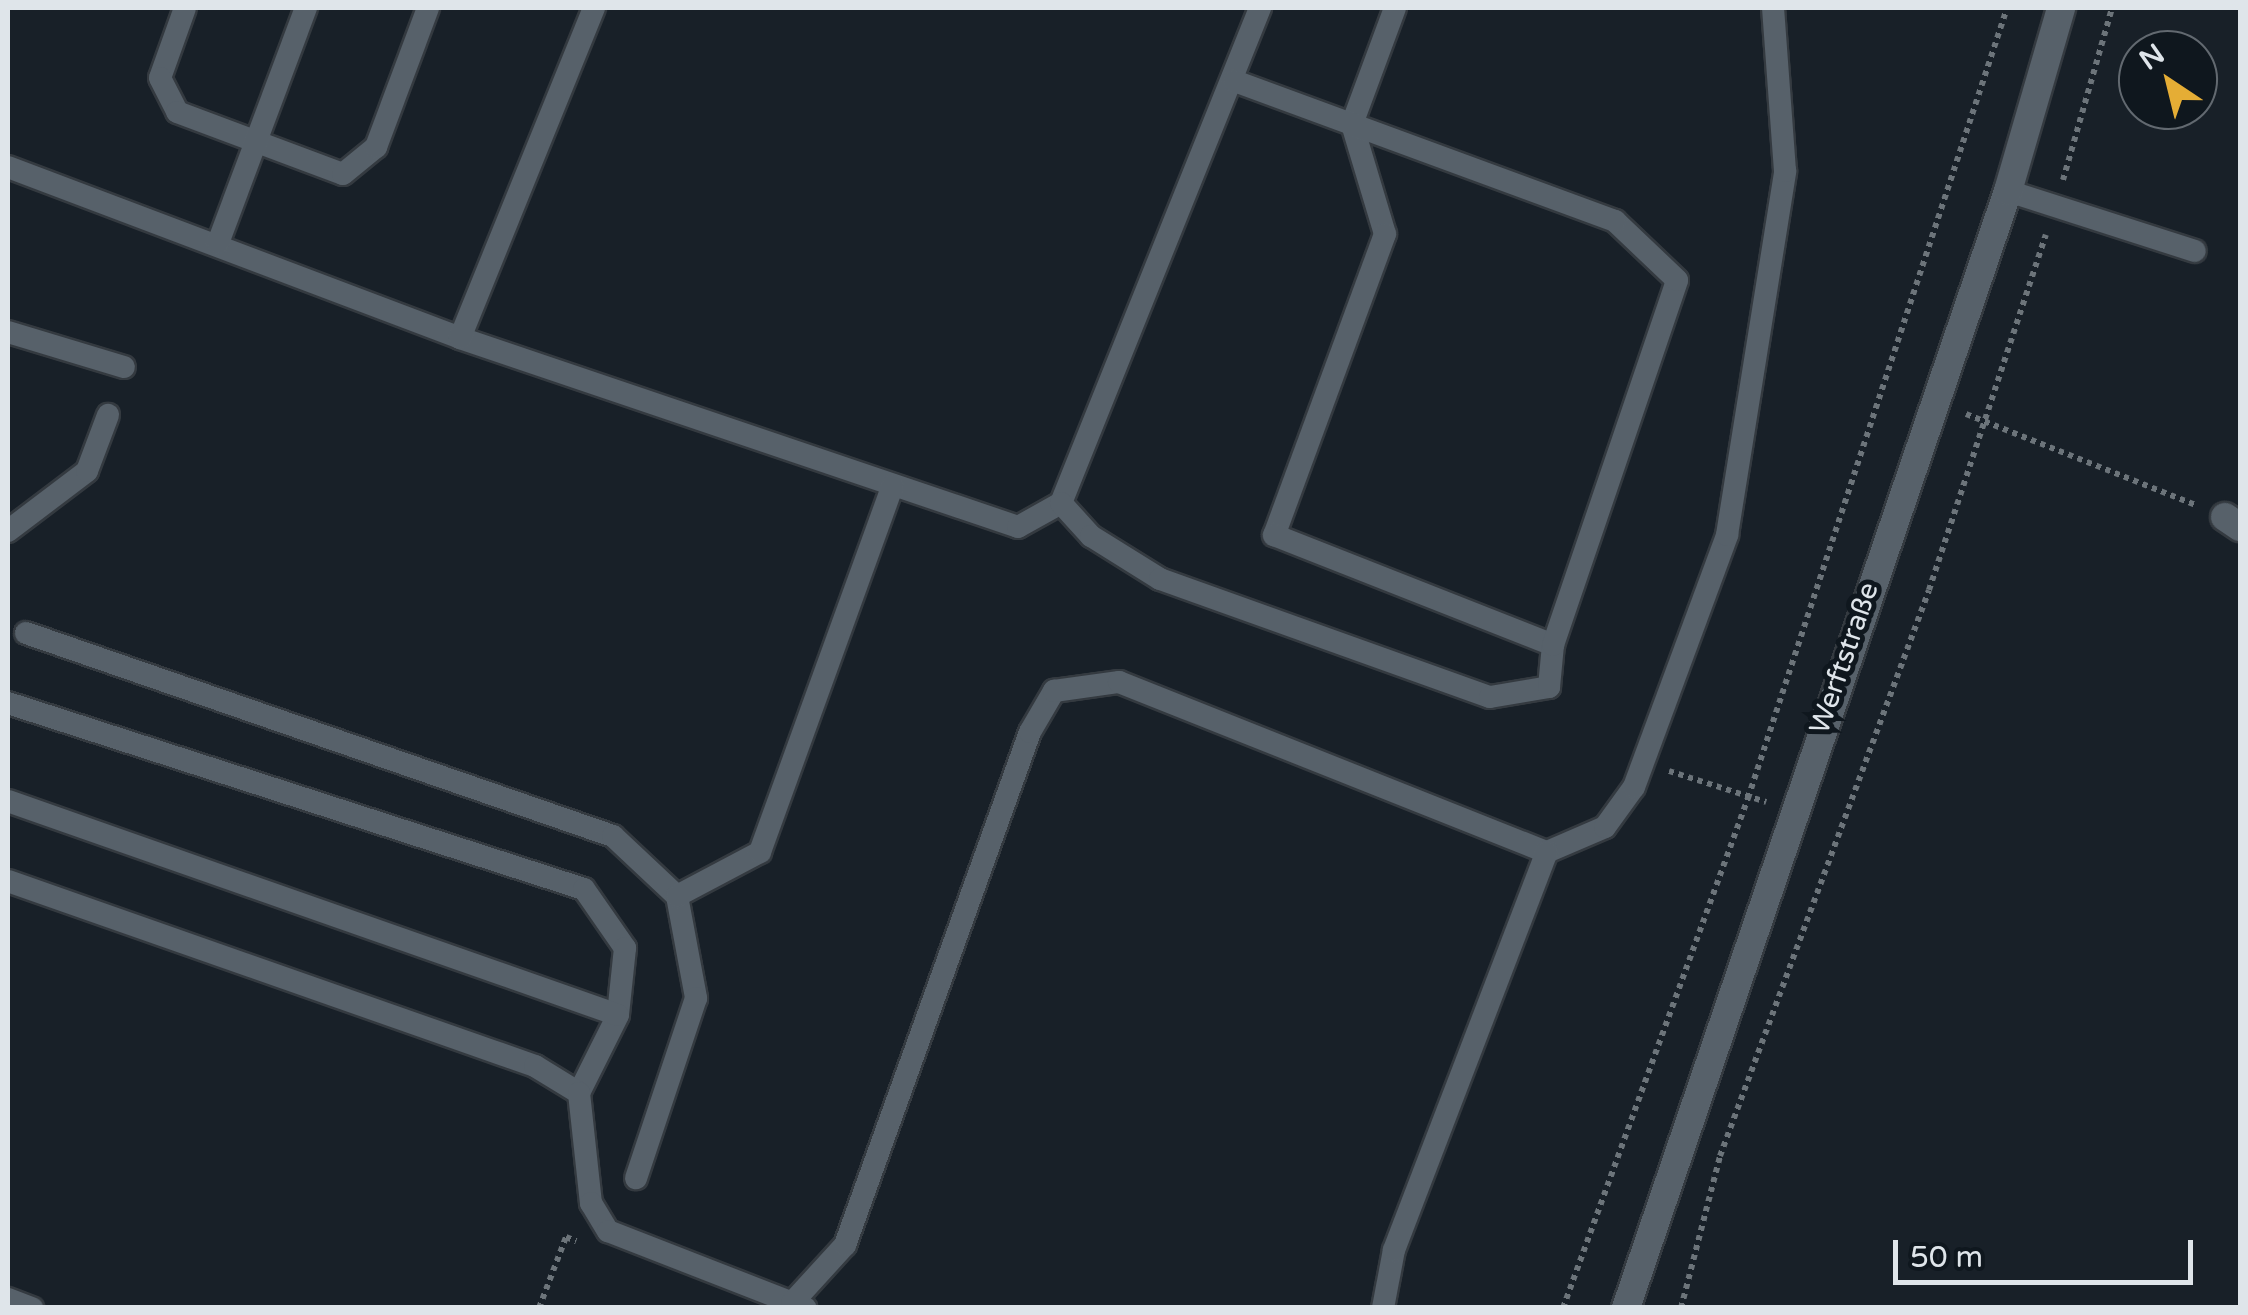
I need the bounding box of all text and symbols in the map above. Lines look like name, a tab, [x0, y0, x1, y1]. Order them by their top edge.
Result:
north arrow	[2118, 30, 2218, 130]
text: N	[2133, 37, 2171, 77]
street label: Werftstraße	[1802, 578, 1886, 738]
scale bar	[1898, 1220, 2198, 1282]
text: 50 m	[1910, 1239, 1983, 1276]

